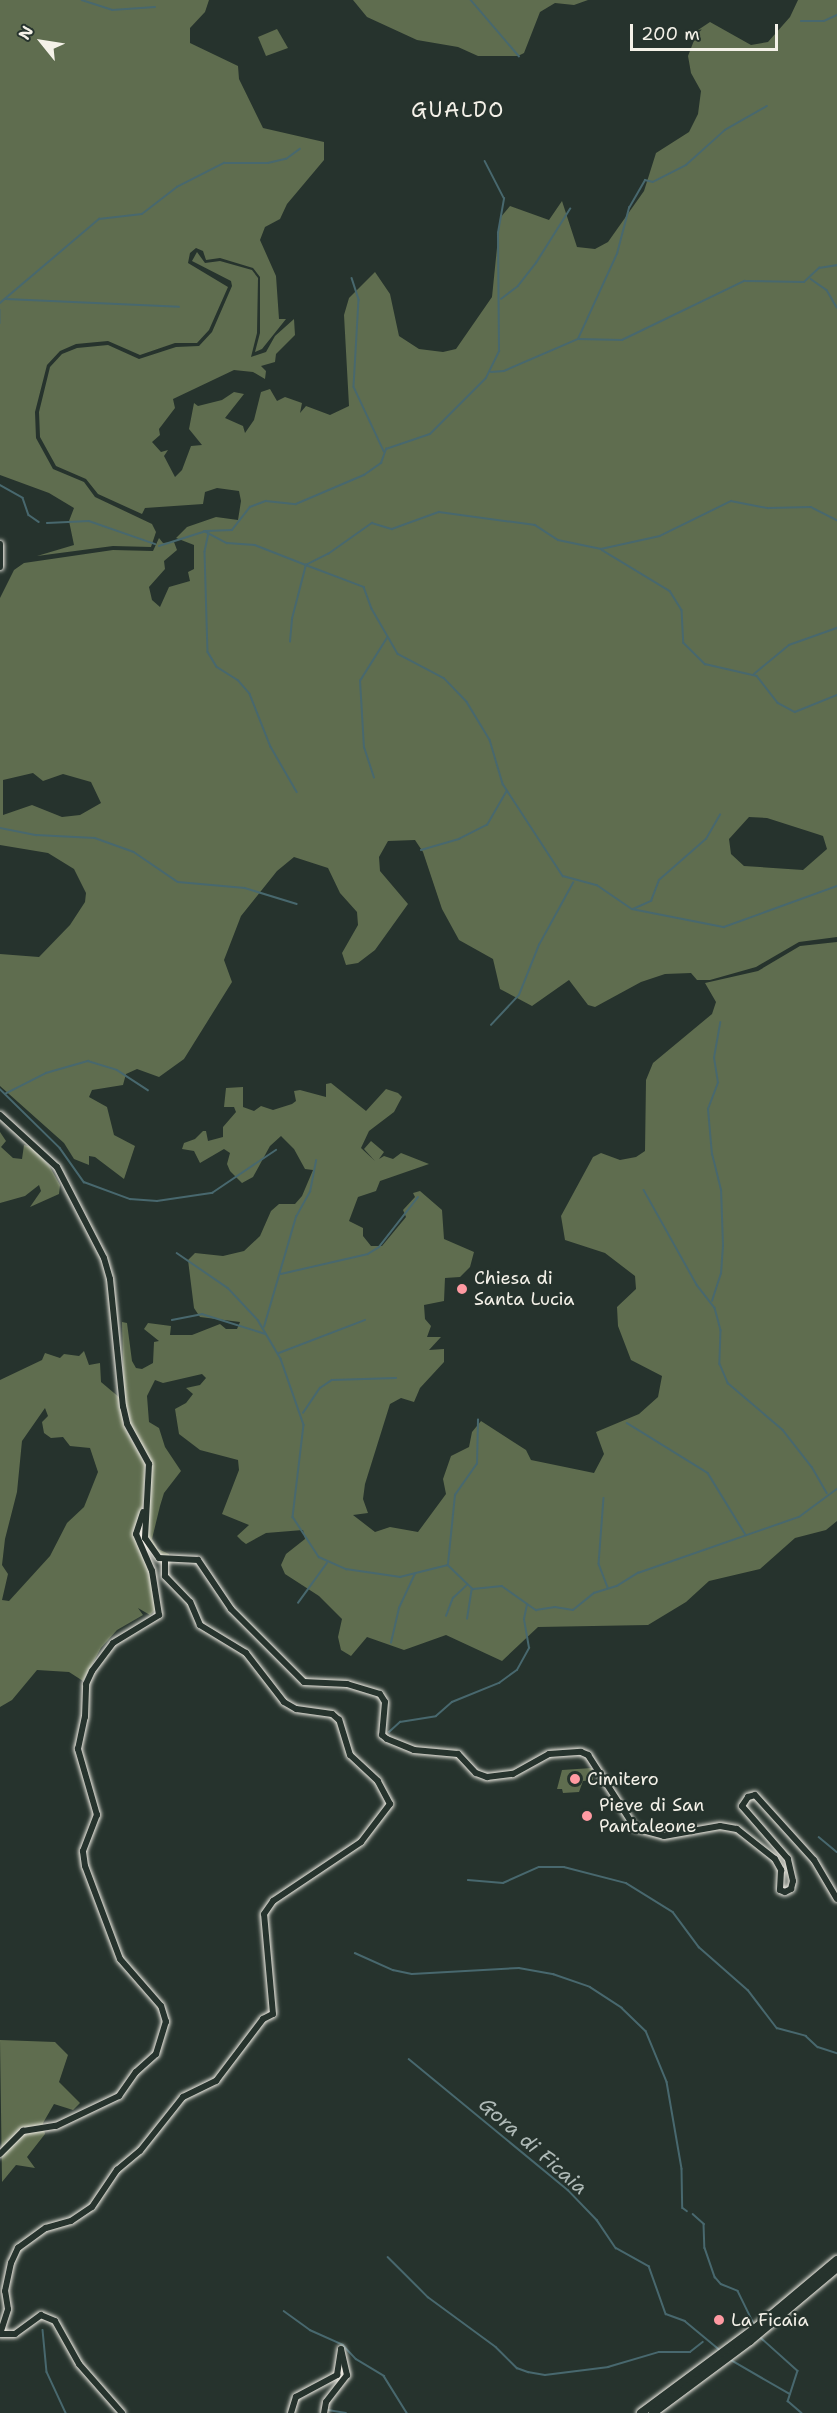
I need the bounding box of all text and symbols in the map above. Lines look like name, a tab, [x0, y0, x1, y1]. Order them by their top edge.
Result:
north arrow	[12, 12, 72, 72]
scale bar	[633, 12, 782, 50]
text: N	[14, 22, 38, 43]
text: 200 m	[641, 22, 700, 46]
district label: GUALDO	[411, 97, 505, 123]
place label: Chiesa di Santa Lucia	[474, 1268, 575, 1310]
marker: Chiesa di Santa Lucia	[455, 1282, 469, 1296]
place label: Cimitero	[587, 1768, 659, 1790]
marker: Cimitero	[568, 1772, 582, 1786]
place label: Pieve di San Pantaleone	[599, 1795, 704, 1838]
marker: Pieve di San Pantaleone	[580, 1809, 594, 1823]
water label: Gora di Ficaia	[474, 2092, 592, 2200]
place label: La Ficaia	[731, 2309, 809, 2331]
marker: La Ficaia	[712, 2313, 726, 2327]

